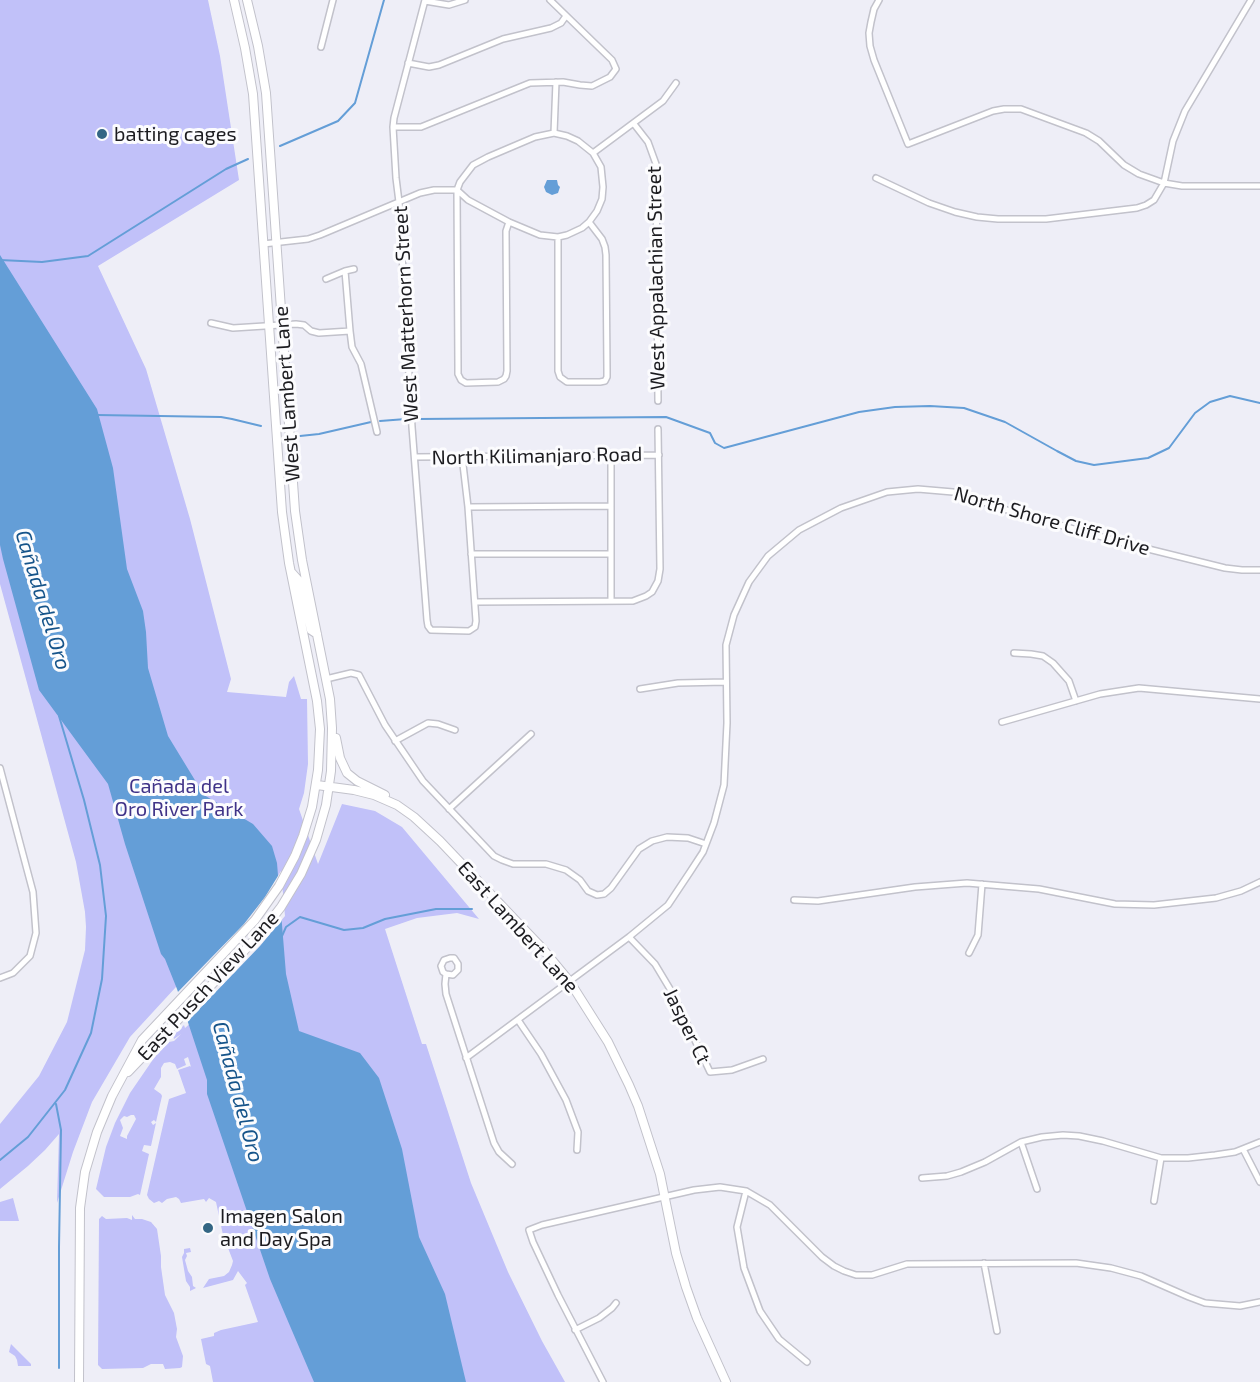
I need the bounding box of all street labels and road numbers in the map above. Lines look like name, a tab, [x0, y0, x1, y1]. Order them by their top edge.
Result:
street label: West Appalachian Street	[642, 166, 670, 390]
street label: West Matterhorn Street	[388, 205, 424, 423]
street label: West Lambert Lane	[269, 305, 305, 483]
street label: North Kilimanjaro Road	[432, 442, 642, 470]
street label: North Shore Cliff Drive	[951, 482, 1153, 560]
street label: East Lambert Lane	[453, 856, 583, 998]
street label: East Pusch View Lane	[132, 906, 284, 1066]
street label: Jasper Ct	[658, 984, 716, 1068]

